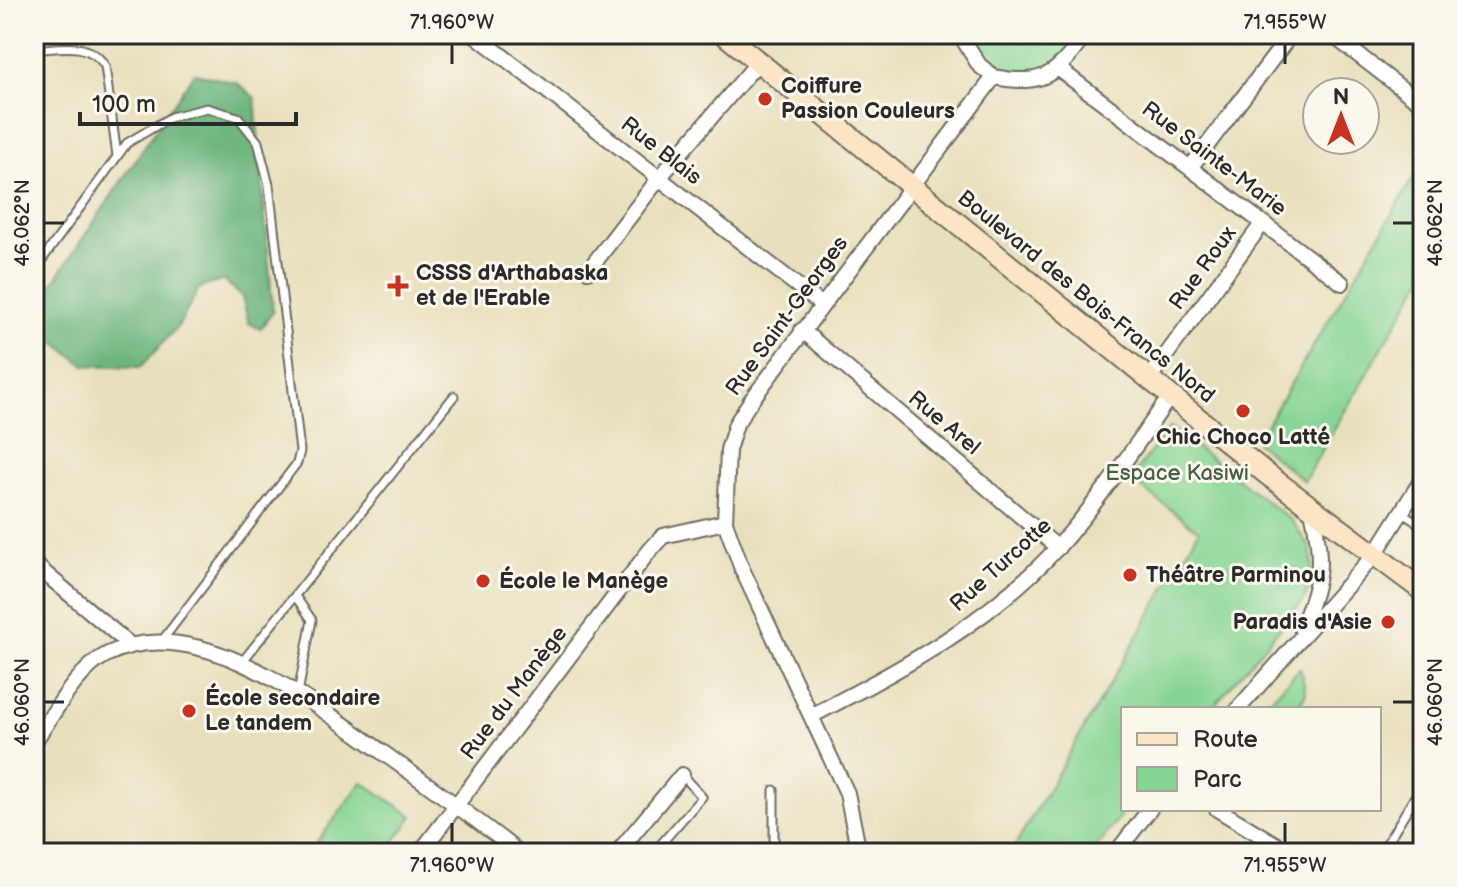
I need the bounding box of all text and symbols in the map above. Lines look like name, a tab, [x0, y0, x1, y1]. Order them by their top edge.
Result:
text: 71.960°W	[410, 11, 494, 35]
text: 71.955°W	[1243, 11, 1327, 35]
place label: Coiffure Passion Couleurs	[781, 73, 955, 125]
scale bar	[80, 76, 296, 126]
north arrow	[1301, 76, 1381, 156]
text: N	[1333, 84, 1349, 111]
text: 100 m	[92, 90, 156, 119]
marker: Coiffure Passion Couleurs	[756, 90, 774, 108]
street label: Rue Sainte-Marie	[1136, 96, 1292, 222]
street label: Rue Blais	[615, 111, 707, 191]
text: 46.062°N	[11, 179, 35, 267]
text: 46.062°N	[1424, 179, 1448, 267]
street label: Boulevard des Bois-Francs Nord	[952, 185, 1220, 409]
street label: Rue Roux	[1163, 220, 1243, 315]
street label: Rue Saint-Georges	[720, 231, 854, 401]
place label: CSSS d'Arthabaska et de l'Erable	[416, 260, 608, 312]
marker: CSSS d'Arthabaska et de l'Erable	[387, 275, 409, 297]
street label: Rue Arel	[902, 385, 986, 461]
marker: Chic Choco Latté	[1234, 402, 1252, 420]
place label: Chic Choco Latté	[1156, 424, 1330, 451]
park label: Espace Kasiwi	[1105, 460, 1249, 487]
street label: Rue Turcotte	[945, 512, 1057, 618]
place label: Théâtre Parminou	[1146, 562, 1326, 589]
place label: École le Manège	[499, 566, 668, 595]
marker: Théâtre Parminou	[1121, 566, 1139, 584]
marker: École le Manège	[474, 572, 492, 590]
place label: Paradis d'Asie	[1233, 609, 1372, 636]
marker: Paradis d'Asie	[1379, 613, 1397, 631]
street label: Rue du Manège	[455, 621, 573, 765]
text: 46.060°N	[11, 658, 35, 746]
text: 46.060°N	[1424, 658, 1448, 746]
place label: École secondaire Le tandem	[205, 683, 380, 737]
marker: École secondaire Le tandem	[180, 702, 198, 720]
legend	[1121, 707, 1381, 811]
text: Route	[1193, 725, 1258, 754]
text: Parc	[1193, 765, 1242, 794]
text: 71.960°W	[410, 854, 494, 878]
text: 71.955°W	[1243, 854, 1327, 878]

